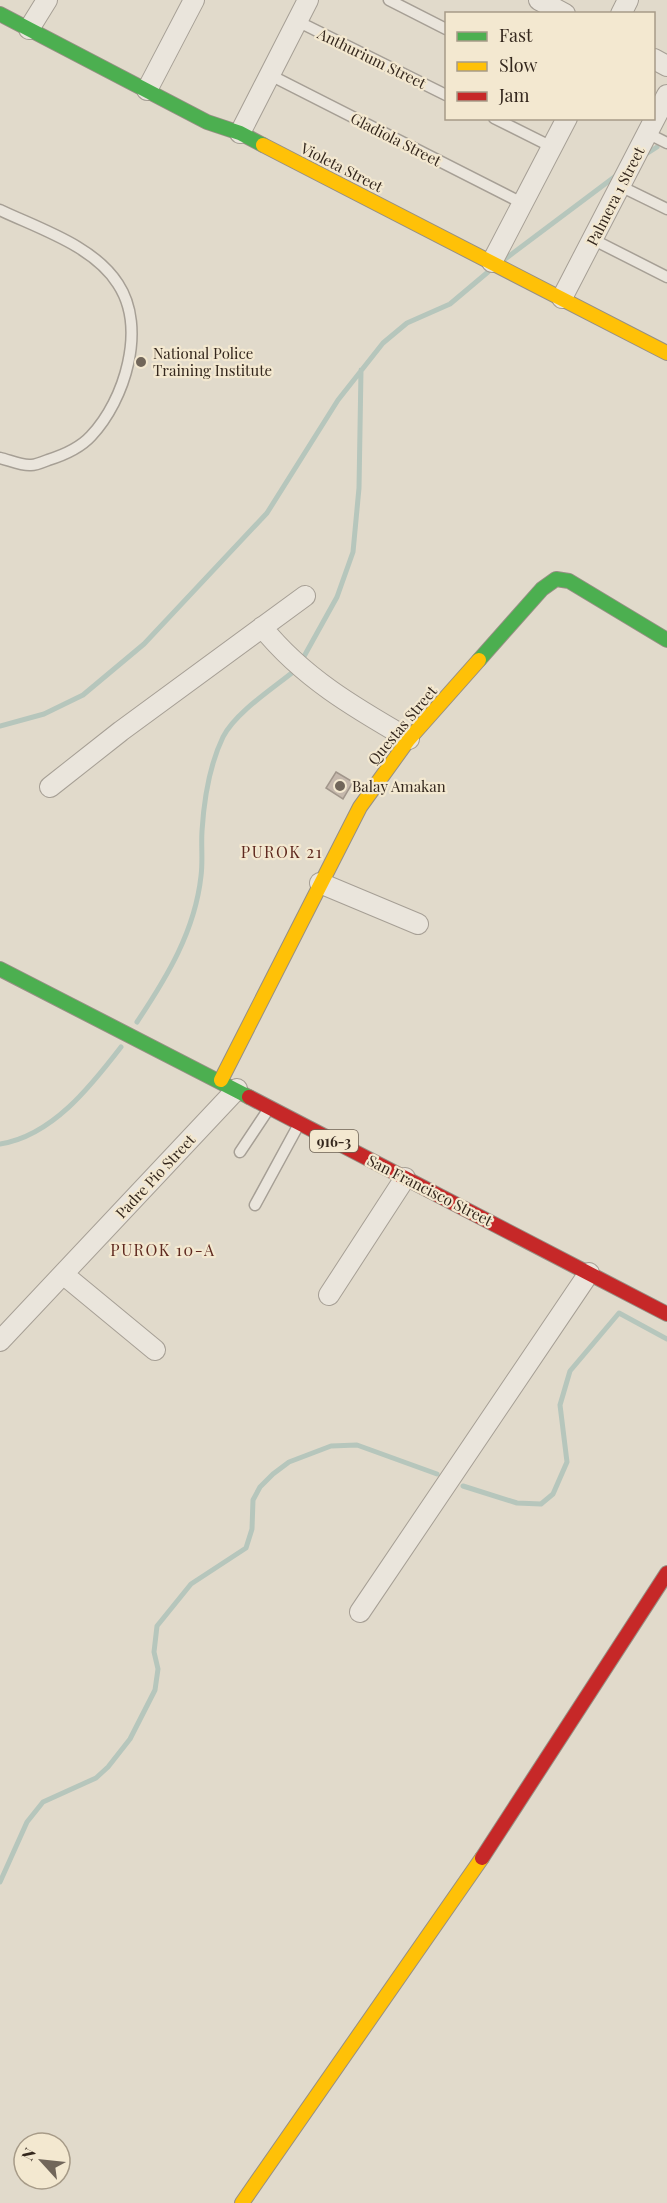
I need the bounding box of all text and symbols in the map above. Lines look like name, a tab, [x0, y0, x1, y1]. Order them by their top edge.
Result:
legend	[445, 12, 655, 120]
street label: Anthurium Street	[314, 23, 430, 93]
text: Fast	[499, 23, 533, 47]
text: Slow	[499, 53, 537, 77]
text: Jam	[498, 83, 529, 107]
street label: Gladiola Street	[347, 108, 445, 171]
street label: Violeta Street	[297, 137, 387, 197]
street label: Palmera 1 Street	[581, 142, 649, 249]
place label: National Police Training Institute	[153, 343, 272, 380]
marker: National Police Training Institute	[134, 355, 148, 369]
street label: Questas Street	[363, 681, 441, 769]
place label: Balay Amakan	[352, 776, 446, 796]
marker: Balay Amakan	[333, 779, 347, 793]
district label: PUROK 21	[241, 841, 323, 862]
street label: Padre Pio Street	[111, 1129, 200, 1222]
road number: 916-3	[310, 1130, 358, 1152]
street label: San Francisco Street	[364, 1150, 497, 1231]
district label: PUROK 10-A	[110, 1239, 216, 1260]
north arrow	[12, 2131, 72, 2191]
text: N	[16, 2144, 40, 2164]

